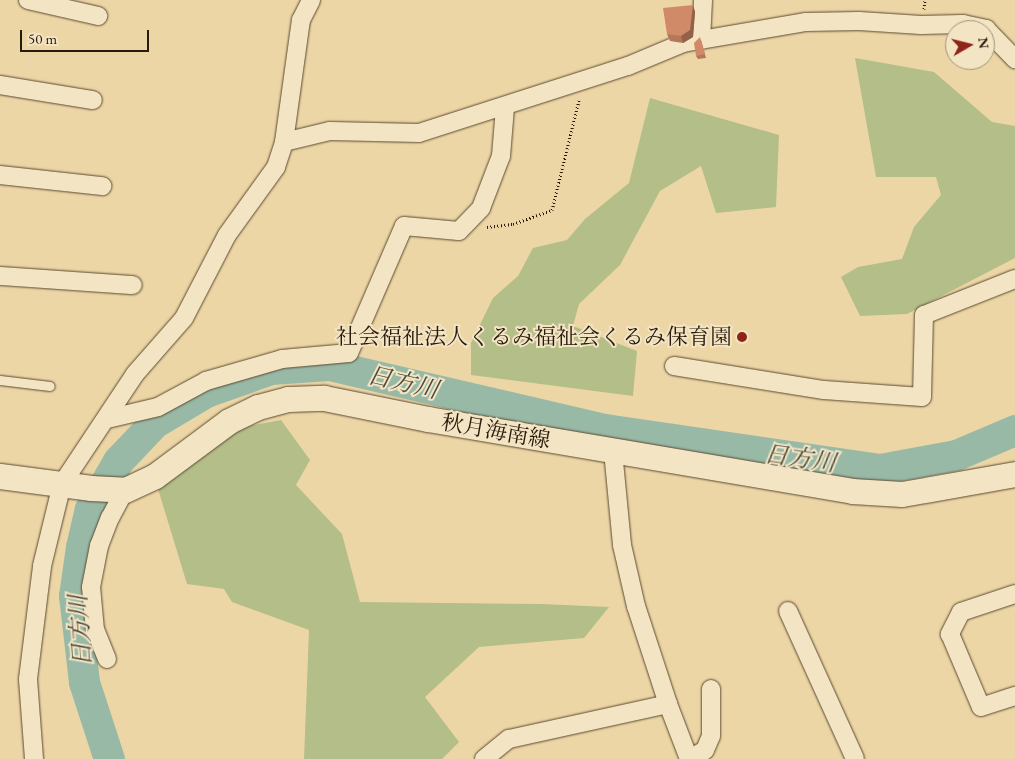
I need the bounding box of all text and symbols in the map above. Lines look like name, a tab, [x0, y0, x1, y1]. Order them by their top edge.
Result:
scale bar	[22, 20, 151, 52]
north arrow	[945, 20, 995, 70]
text: 50 m	[28, 29, 57, 48]
text: N	[974, 36, 994, 50]
place label: 社会福祉法人くるみ福祉会くるみ保育園	[336, 324, 732, 350]
marker: 社会福祉法人くるみ福祉会くるみ保育園	[736, 331, 748, 343]
water label: 日方川	[365, 360, 441, 404]
street label: 秋月海南線	[440, 408, 552, 454]
water label: 日方川	[762, 439, 838, 477]
water label: 日方川	[63, 594, 97, 668]

